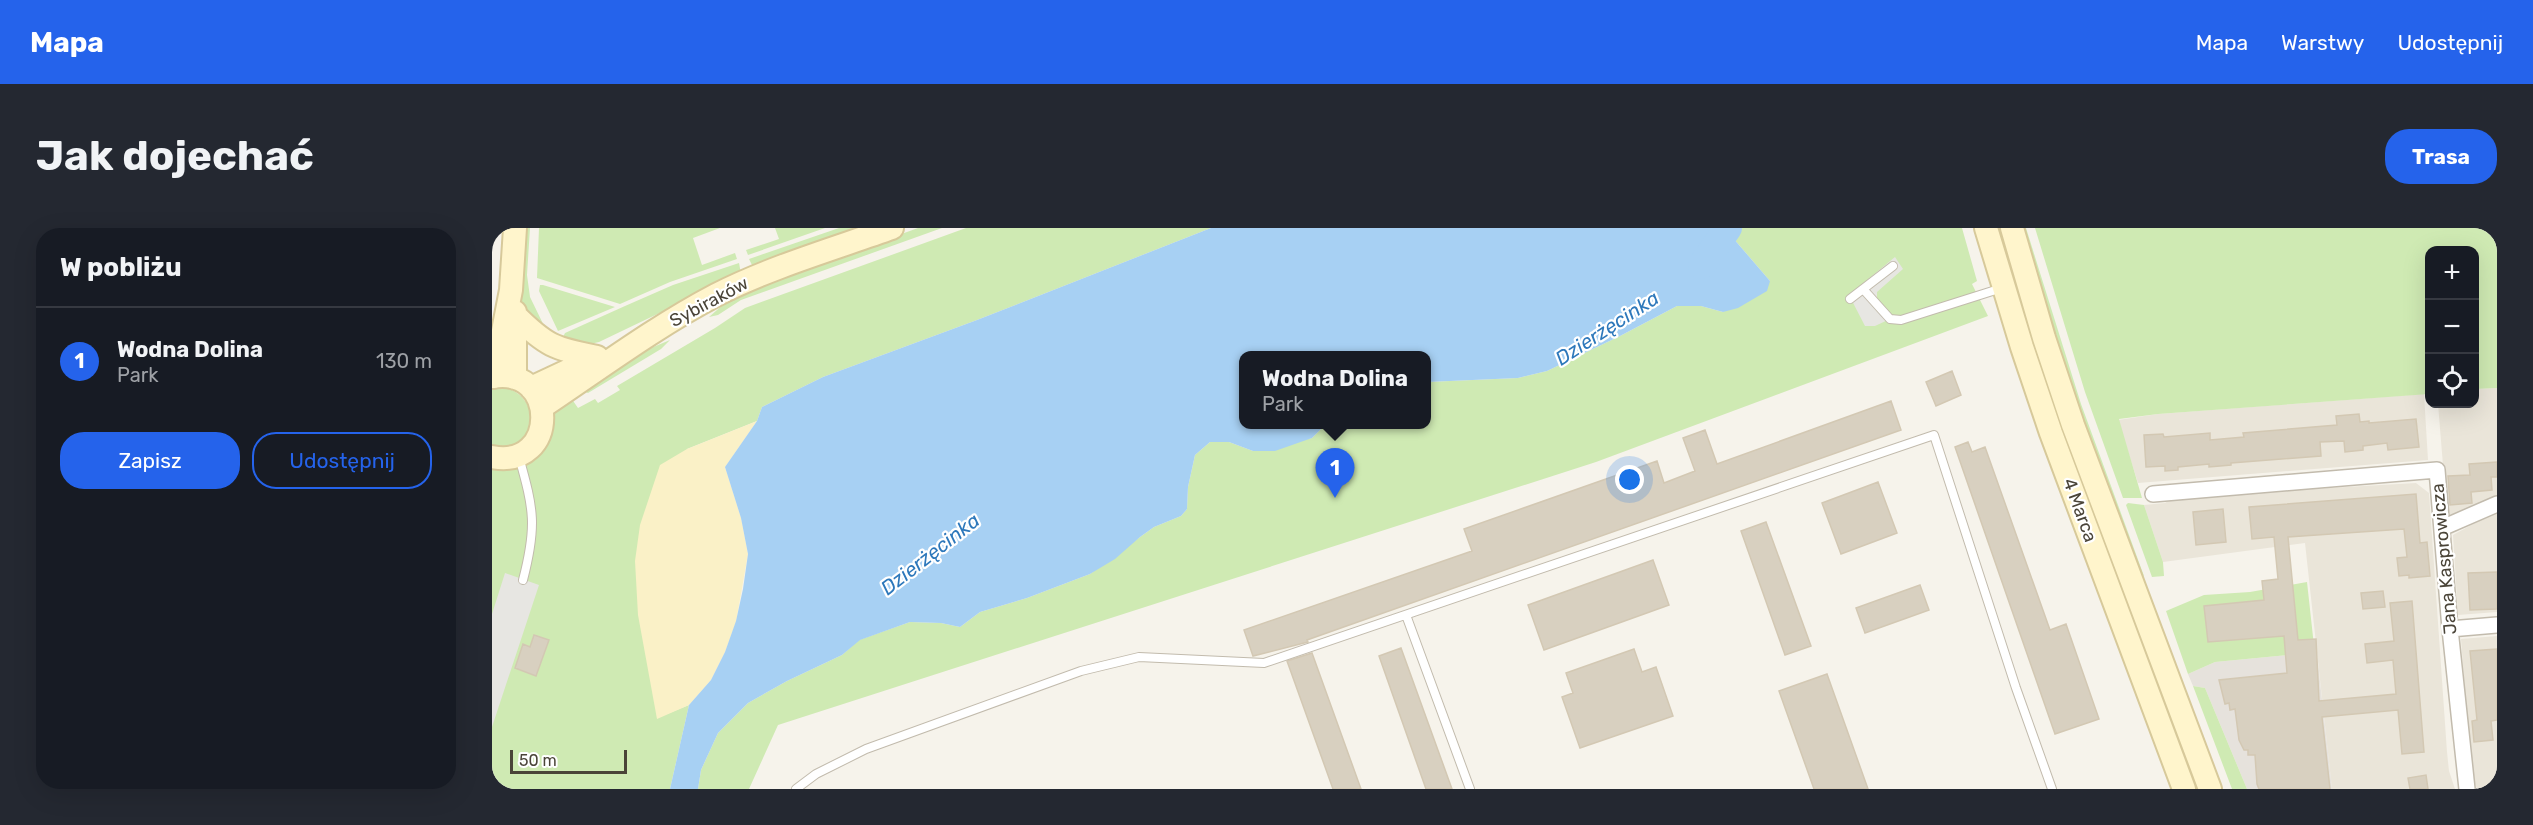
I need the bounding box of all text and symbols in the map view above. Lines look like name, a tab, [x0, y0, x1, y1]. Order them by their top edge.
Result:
text: Mapa	[30, 26, 104, 59]
text: Mapa	[2196, 30, 2248, 55]
text: Warstwy	[2281, 30, 2364, 55]
text: Udostępnij	[2397, 30, 2503, 55]
button: Trasa	[2385, 129, 2497, 184]
text: Jak dojechać	[36, 131, 314, 181]
map controls	[2425, 246, 2479, 408]
button: +	[2425, 246, 2479, 300]
text: W pobliżu	[60, 252, 182, 283]
street label: Sybiraków	[666, 272, 752, 332]
water label: Dzierżęcinka	[1551, 285, 1664, 370]
button: −	[2425, 300, 2479, 354]
text: Wodna Dolina	[117, 336, 263, 363]
text: 1	[75, 349, 84, 373]
text: 130 m	[376, 349, 432, 373]
popup	[1239, 351, 1431, 429]
button: locate	[2425, 354, 2479, 408]
text: Park	[117, 363, 159, 387]
text: Wodna Dolina	[1262, 365, 1408, 392]
text: Park	[1262, 392, 1304, 416]
button: Zapisz	[60, 432, 240, 489]
button: Udostępnij	[252, 432, 432, 489]
pin: 1	[1316, 448, 1354, 498]
your location	[1615, 465, 1644, 494]
street label: 4 Marca	[2058, 475, 2102, 545]
street label: Jana Kasprowicza	[2426, 483, 2462, 635]
water label: Dzierżęcinka	[876, 508, 984, 600]
scale bar	[510, 747, 627, 774]
text: 50 m	[519, 751, 557, 770]

